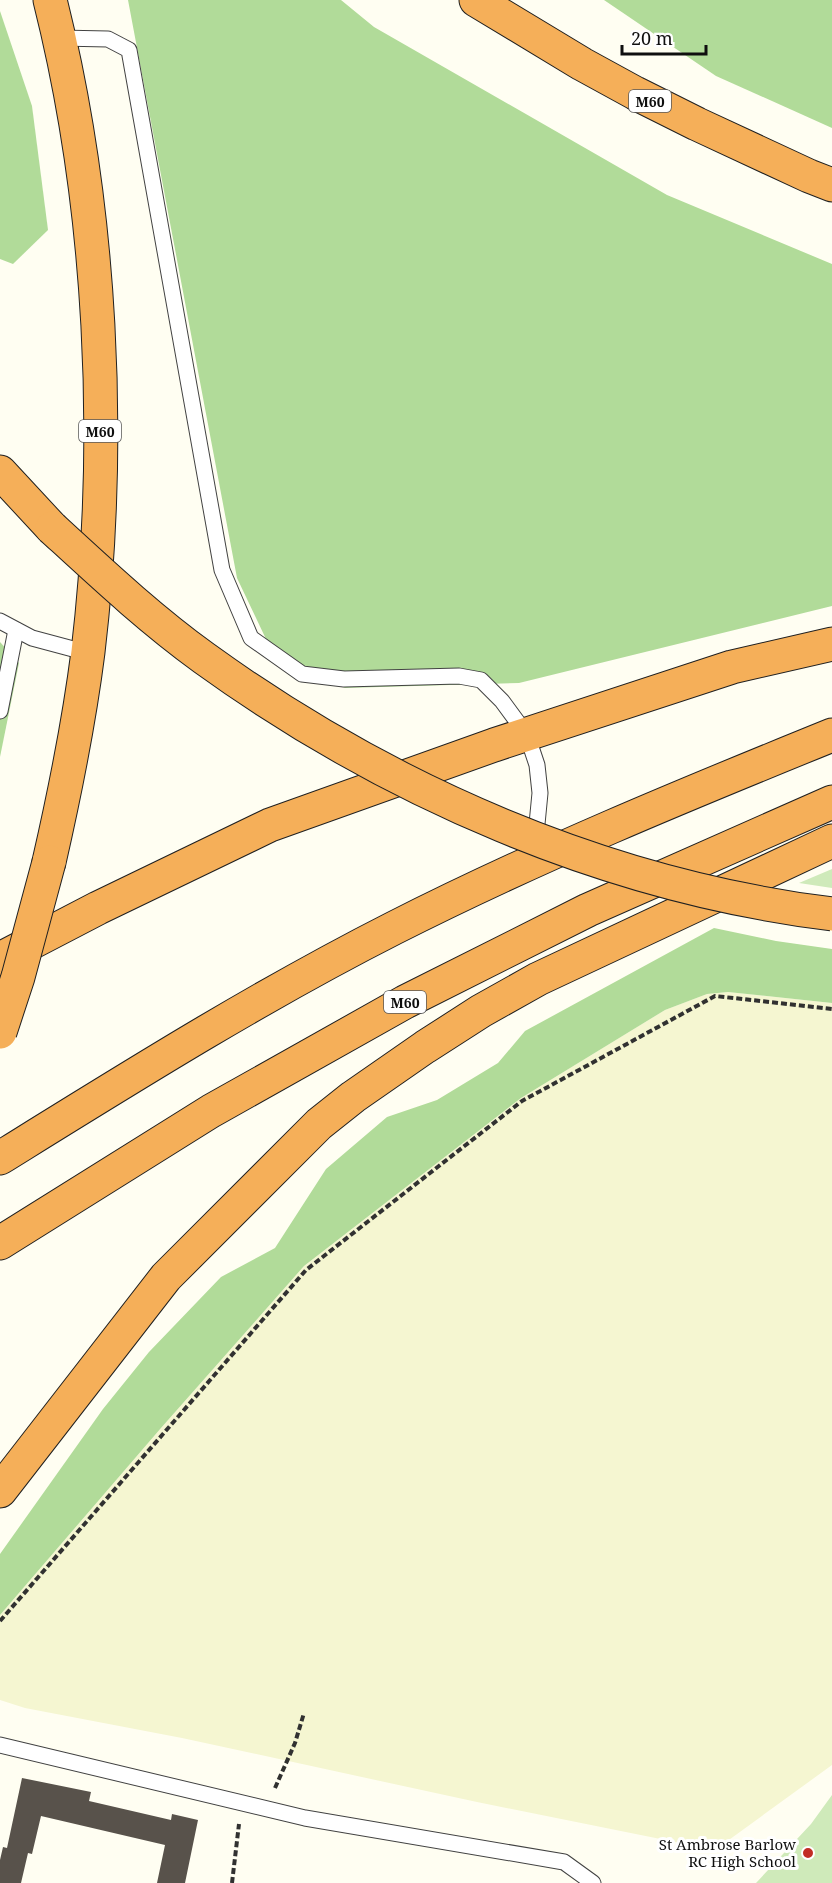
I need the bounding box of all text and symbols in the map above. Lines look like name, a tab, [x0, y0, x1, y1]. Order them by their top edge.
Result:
scale bar	[622, 18, 706, 56]
text: 20 m	[631, 26, 673, 50]
road number: M60	[629, 90, 671, 112]
road number: M60	[79, 420, 121, 442]
road number: M60	[384, 991, 426, 1013]
place label: St Ambrose Barlow RC High School	[659, 1834, 796, 1871]
marker: St Ambrose Barlow RC High School	[801, 1846, 815, 1860]

